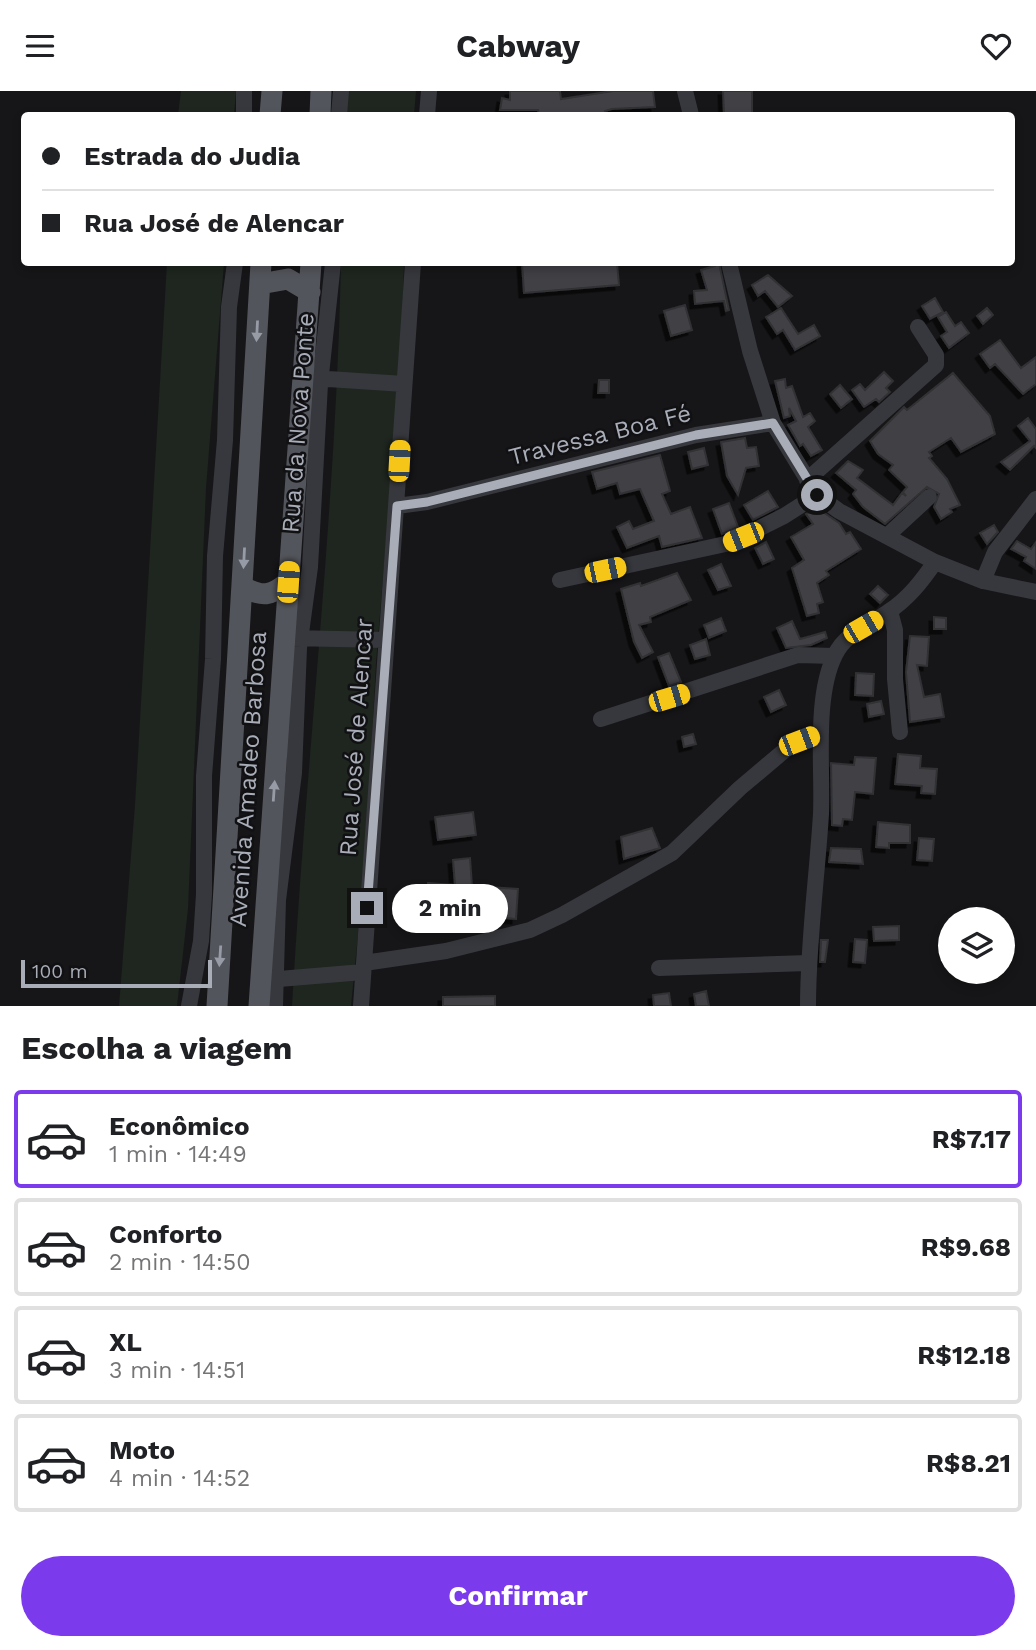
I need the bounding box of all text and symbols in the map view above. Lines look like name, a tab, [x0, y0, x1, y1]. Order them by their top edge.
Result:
icon: menu	[21, 27, 59, 65]
text: Cabway	[456, 27, 580, 65]
icon: heart	[977, 27, 1015, 65]
text: Estrada do Judia	[84, 141, 300, 171]
text: Rua José de Alencar	[84, 208, 344, 238]
street label: Rua da Nova Ponte	[276, 312, 320, 534]
one-way arrow	[252, 320, 263, 342]
street label: Travessa Boa Fé	[506, 399, 694, 471]
car	[388, 439, 411, 483]
route start	[801, 479, 833, 511]
car	[720, 519, 767, 555]
one-way arrow	[238, 547, 249, 569]
car	[583, 555, 628, 585]
car	[277, 560, 300, 604]
car	[840, 607, 887, 647]
street label: Rua José de Alencar	[334, 617, 378, 857]
street label: Avenida Amadeo Barbosa	[224, 630, 272, 928]
car	[646, 682, 693, 714]
car	[776, 724, 823, 758]
one-way arrow	[269, 780, 280, 802]
callout: 2 min	[392, 883, 507, 933]
route end	[351, 892, 383, 924]
text: 2 min	[419, 895, 481, 922]
map controls	[938, 907, 1015, 984]
button: layers	[938, 907, 1015, 984]
one-way arrow	[215, 945, 226, 967]
scale bar	[21, 957, 212, 989]
text: 100 m	[32, 960, 88, 983]
text: Escolha a viagem	[21, 1029, 292, 1067]
icon: car	[25, 1108, 88, 1171]
text: Econômico	[109, 1111, 250, 1141]
text: R$7.17	[932, 1124, 1011, 1154]
text: 1 min · 14:49	[109, 1141, 247, 1168]
icon: car	[25, 1216, 88, 1279]
text: Conforto	[109, 1219, 222, 1249]
text: R$9.68	[921, 1232, 1011, 1262]
text: 2 min · 14:50	[109, 1249, 250, 1276]
icon: car	[25, 1324, 88, 1387]
text: XL	[109, 1327, 142, 1357]
text: R$12.18	[917, 1340, 1011, 1370]
text: 3 min · 14:51	[109, 1357, 245, 1384]
icon: car	[25, 1432, 88, 1495]
text: Moto	[109, 1435, 175, 1465]
text: R$8.21	[926, 1448, 1011, 1478]
text: 4 min · 14:52	[109, 1465, 250, 1492]
button: Confirmar	[21, 1556, 1015, 1636]

